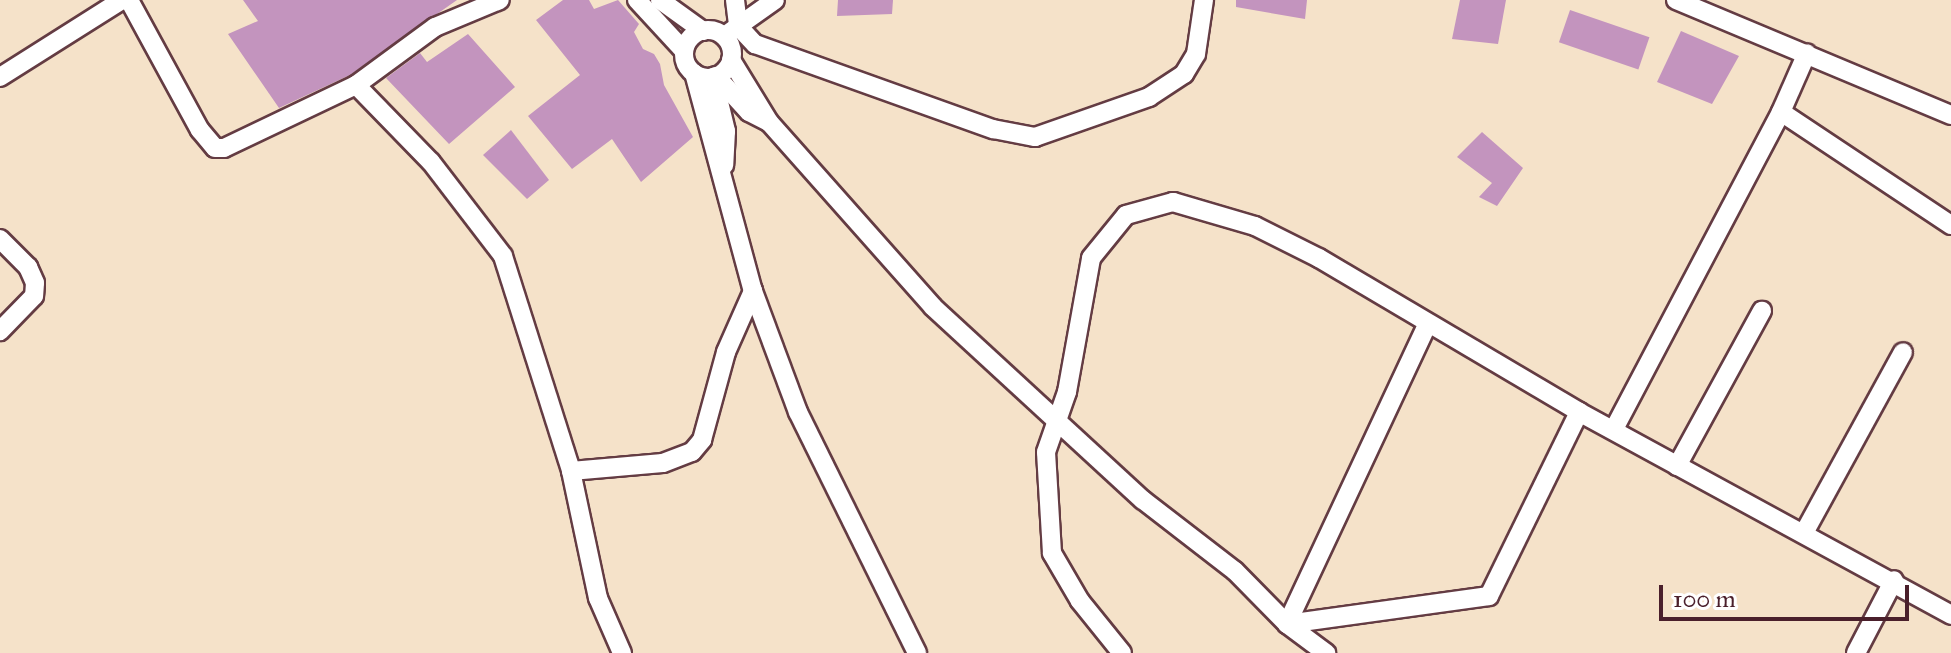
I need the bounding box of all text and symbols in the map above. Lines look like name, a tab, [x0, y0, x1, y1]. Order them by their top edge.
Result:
scale bar	[1663, 569, 1913, 619]
text: 100 m	[1673, 584, 1736, 614]

